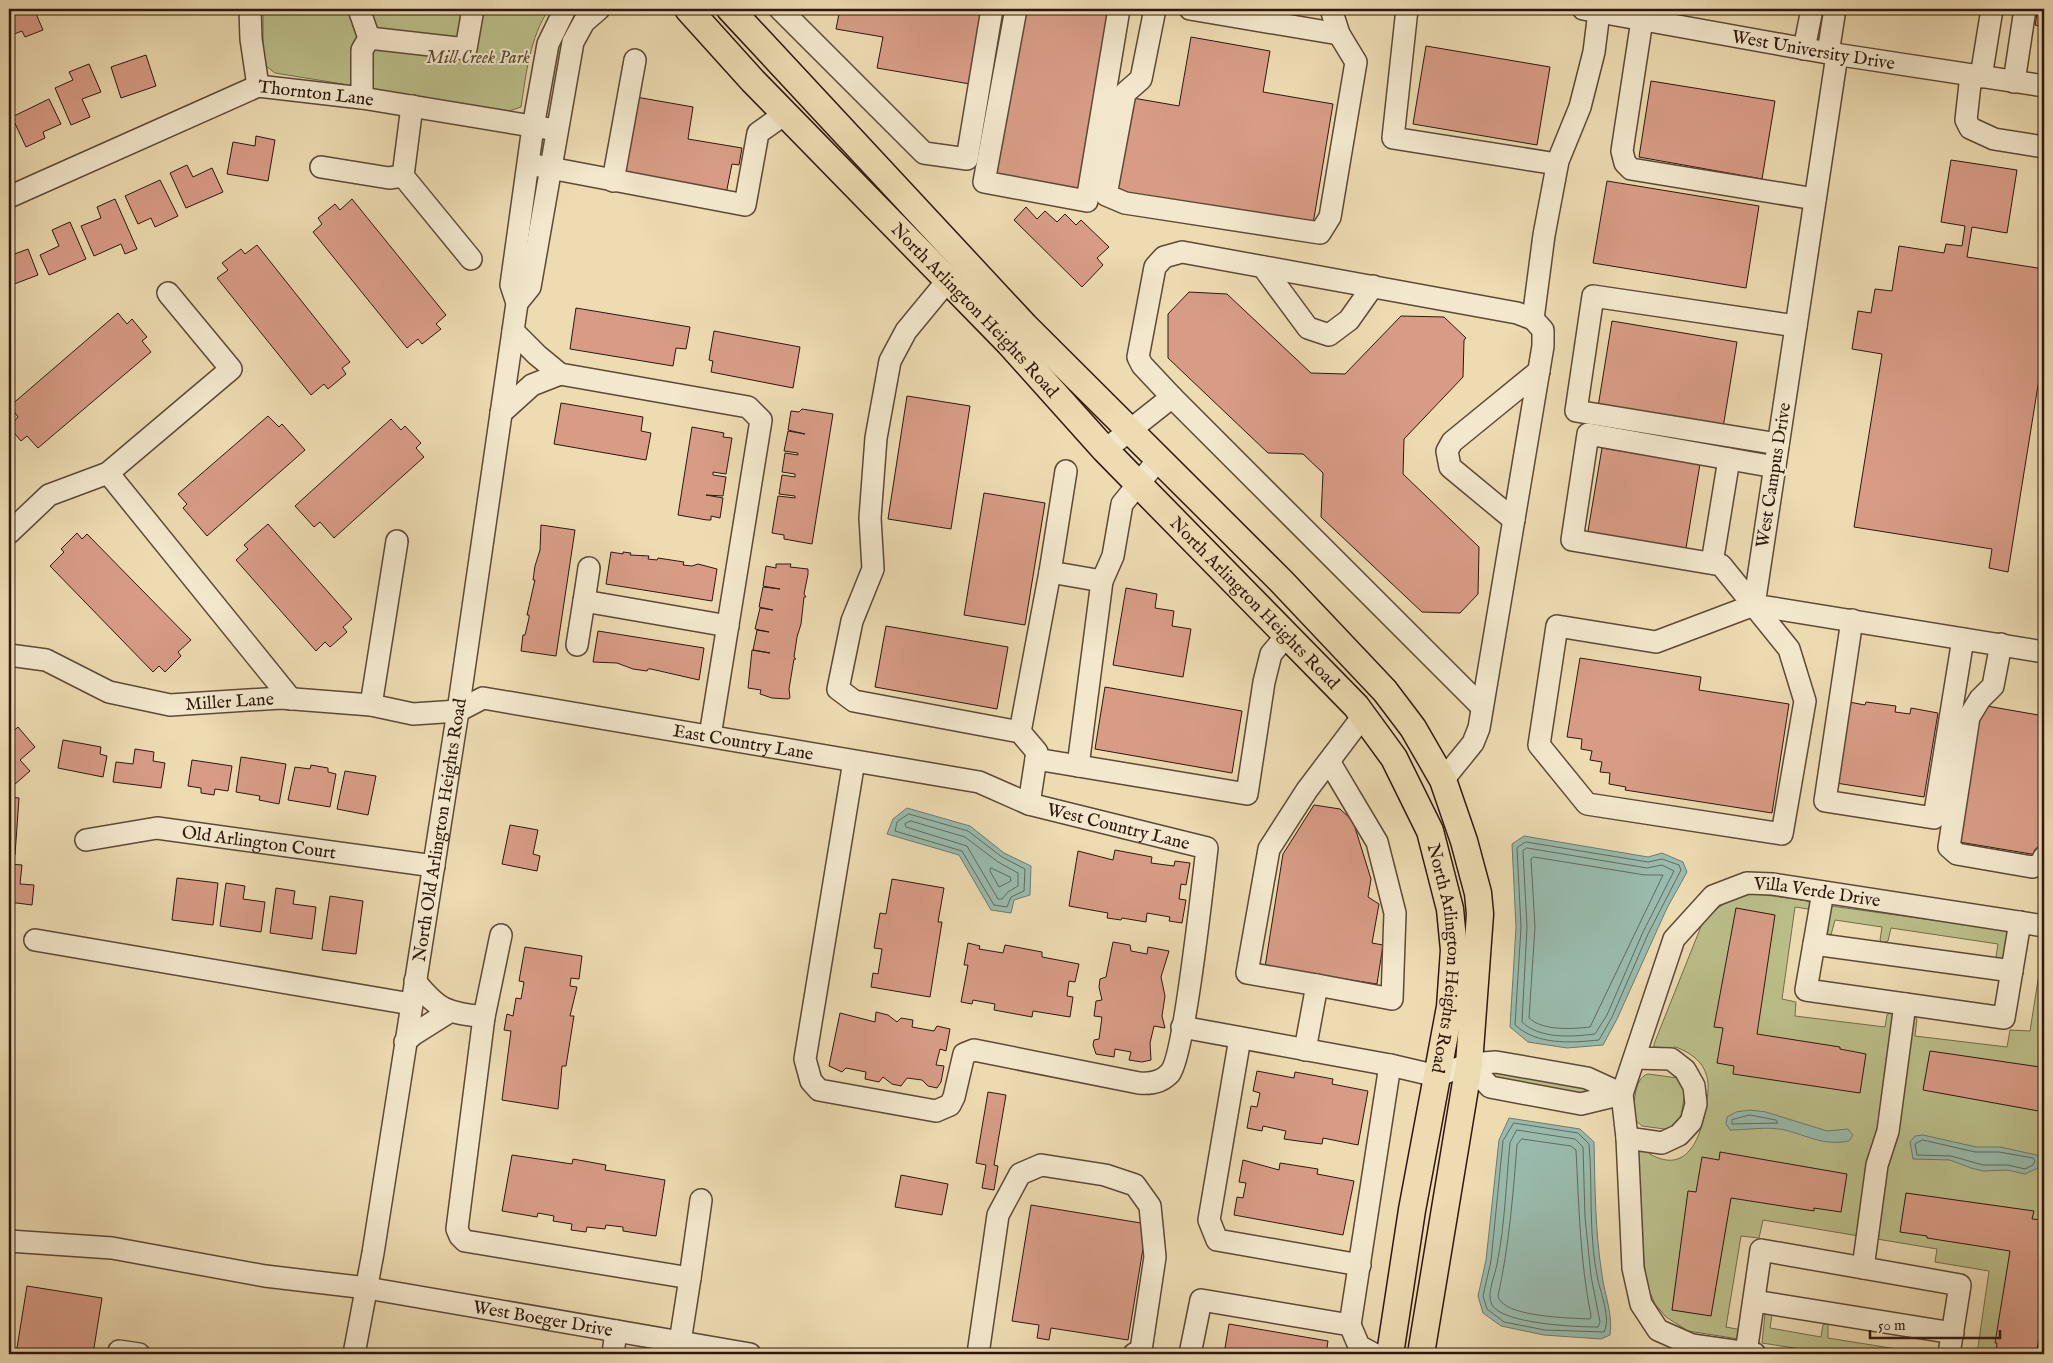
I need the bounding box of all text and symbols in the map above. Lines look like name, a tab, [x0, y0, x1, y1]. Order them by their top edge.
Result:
street label: West University Drive	[1730, 26, 1896, 76]
park label: Mill Creek Park	[426, 47, 530, 70]
street label: Thornton Lane	[257, 76, 375, 113]
street label: North Arlington Heights Road	[885, 219, 1063, 404]
street label: West Campus Drive	[1752, 401, 1797, 549]
street label: North Arlington Heights Road	[1164, 513, 1344, 695]
street label: Miller Lane	[185, 688, 275, 717]
street label: North Old Arlington Heights Road	[409, 696, 473, 964]
street label: East Country Lane	[671, 720, 815, 767]
street label: West Country Lane	[1044, 799, 1192, 856]
street label: Old Arlington Court	[180, 822, 337, 865]
street label: North Arlington Heights Road	[1421, 841, 1464, 1075]
street label: Villa Verde Drive	[1753, 873, 1882, 913]
street label: West Boeger Drive	[471, 1296, 614, 1343]
scale bar	[1870, 1308, 2000, 1340]
text: 50 m	[1878, 1316, 1906, 1335]

